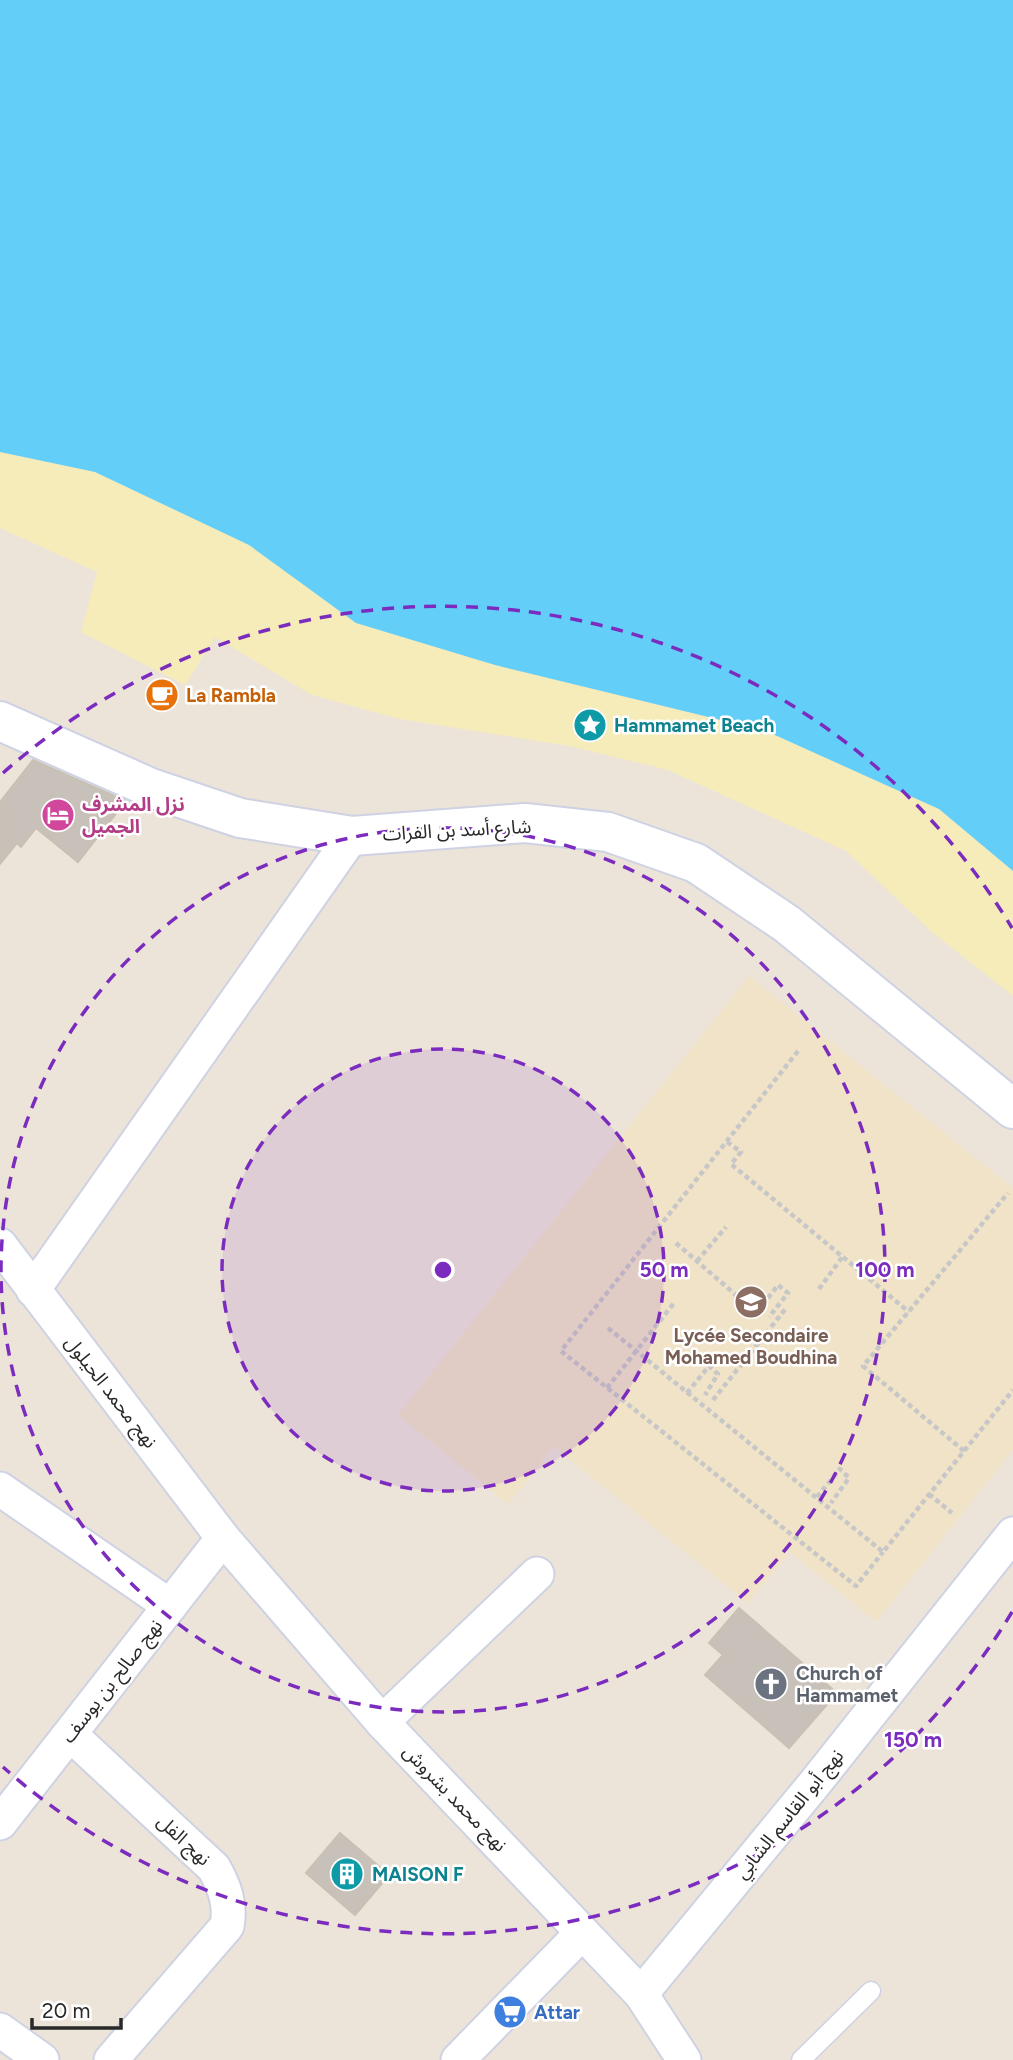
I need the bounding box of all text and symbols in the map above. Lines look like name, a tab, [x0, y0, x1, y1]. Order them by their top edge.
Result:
cafe icon: La Rambla	[143, 676, 181, 714]
place label: La Rambla	[186, 684, 276, 707]
place icon: Hammamet Beach	[571, 706, 609, 744]
place label: Hammamet Beach	[614, 714, 774, 737]
place label: نزل المشرف الجميل	[82, 793, 185, 838]
hotel icon: نزل المشرف الجميل	[39, 796, 77, 834]
street label: شارع أسد بن الفرات	[382, 815, 532, 847]
text: 50 m	[639, 1257, 689, 1282]
text: 100 m	[855, 1257, 915, 1282]
centre of rings	[431, 1258, 455, 1282]
school or university icon: Lycée Secondaire Mohamed Boudhina	[732, 1283, 770, 1321]
place label: Lycée Secondaire Mohamed Boudhina	[665, 1324, 837, 1369]
street label: نهج محمد الحيلول	[58, 1331, 162, 1455]
street label: نهج صالح بن يوسف	[57, 1615, 170, 1749]
place label: Church of Hammamet	[796, 1662, 899, 1707]
church icon: Church of Hammamet	[752, 1665, 790, 1703]
text: 150 m	[884, 1727, 942, 1752]
street label: نهج محمد بشروش	[396, 1740, 512, 1858]
street label: نهج أبو القاسم الشابي	[730, 1745, 851, 1886]
street label: نهج الفل	[151, 1810, 215, 1873]
building icon: MAISON F	[328, 1855, 366, 1893]
place label: MAISON F	[372, 1863, 464, 1886]
scale bar	[32, 1986, 121, 2030]
supermarket icon: Attar	[491, 1993, 529, 2031]
text: 20 m	[42, 1998, 90, 2023]
place label: Attar	[534, 2001, 580, 2024]

